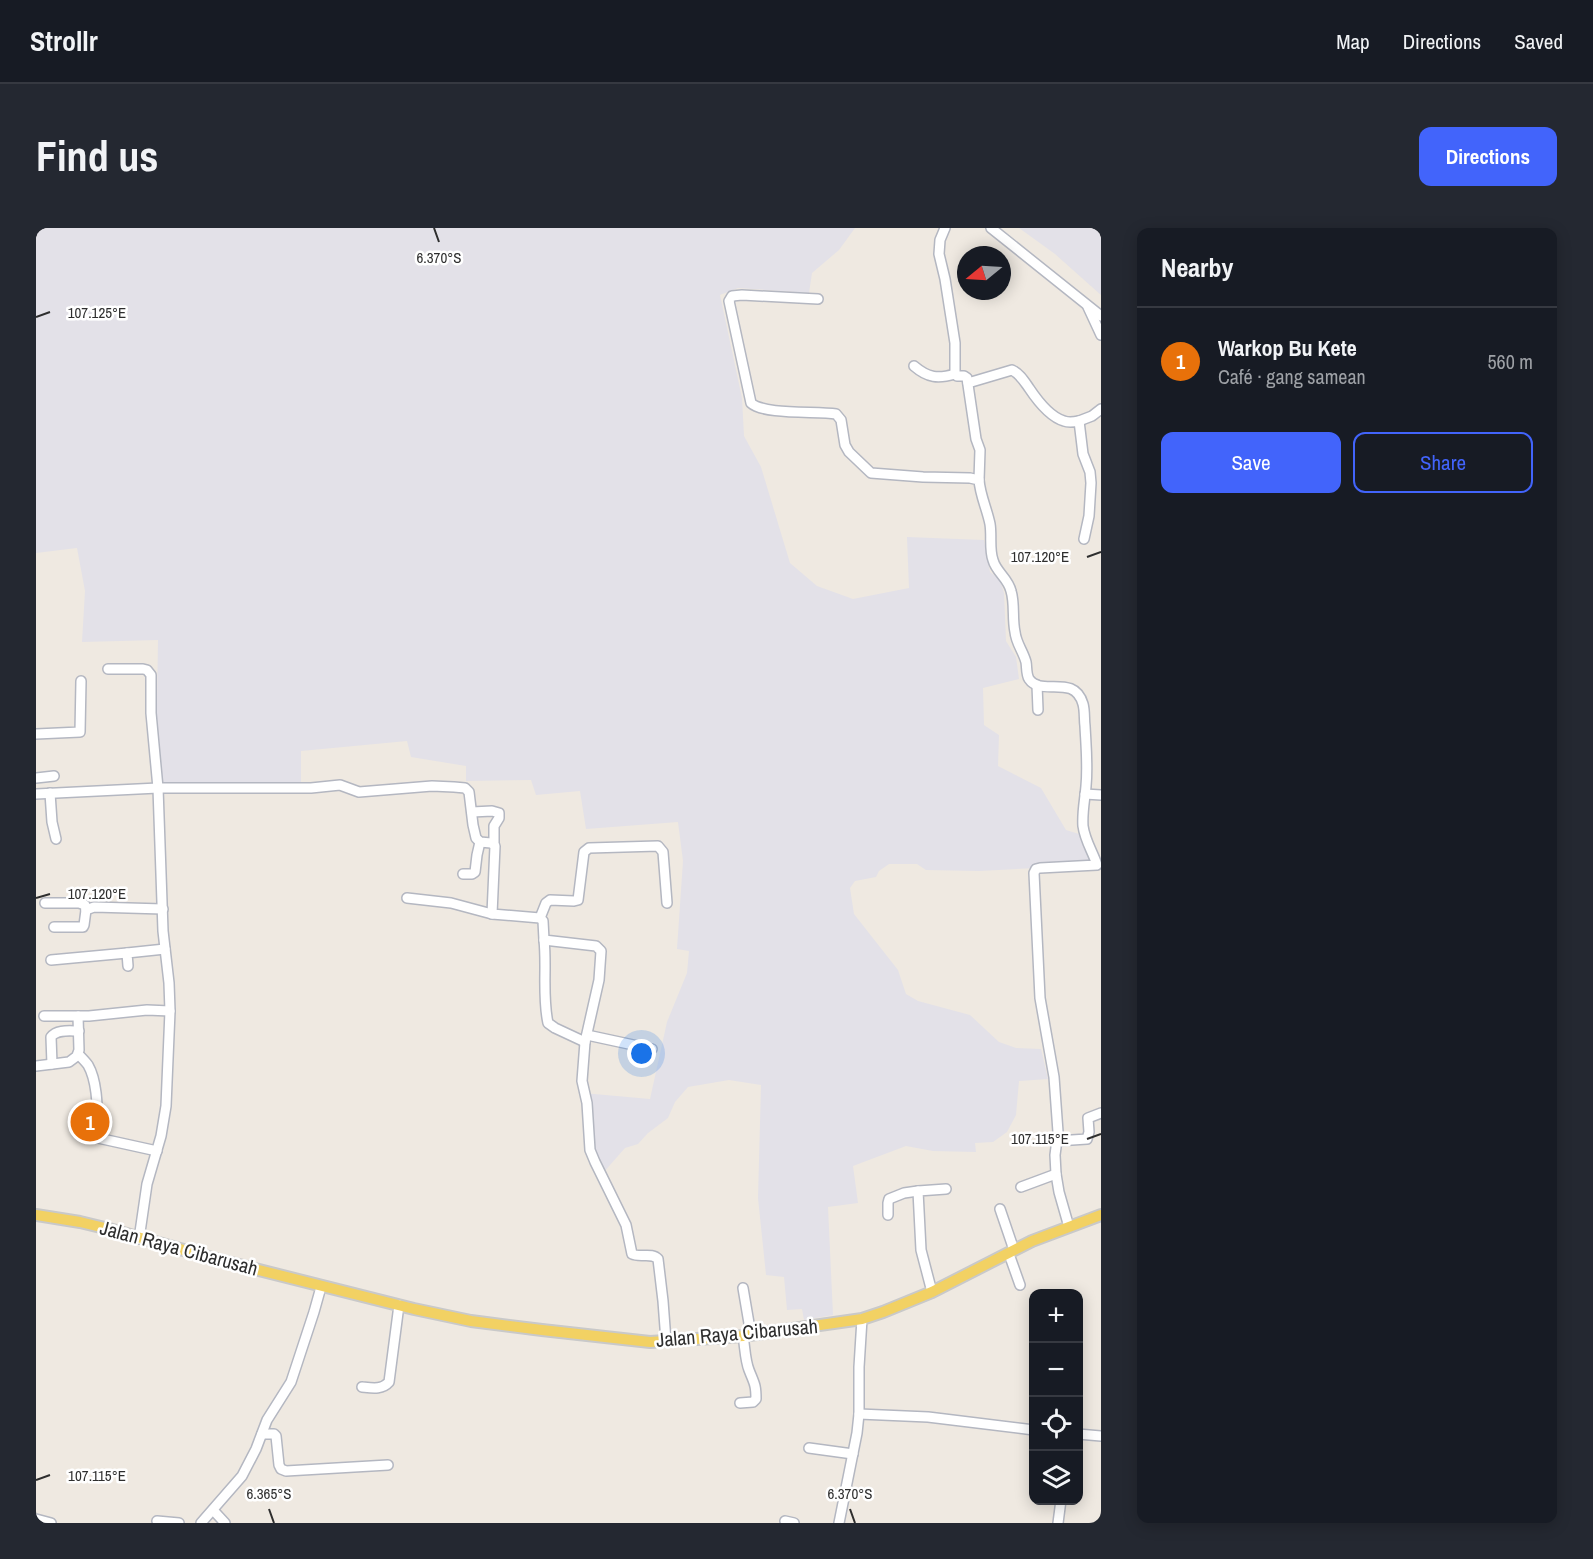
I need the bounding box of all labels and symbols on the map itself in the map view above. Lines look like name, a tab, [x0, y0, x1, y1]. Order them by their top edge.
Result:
north arrow	[957, 246, 1011, 300]
text: 6.370°S	[417, 247, 462, 268]
text: 107.125°E	[68, 302, 126, 323]
text: 107.120°E	[1011, 546, 1069, 567]
text: 107.120°E	[68, 883, 126, 904]
your location	[627, 1039, 656, 1068]
pin: 1	[70, 1100, 110, 1144]
text: 107.115°E	[1011, 1128, 1069, 1149]
street label: Jalan Raya Cibarusah	[97, 1213, 261, 1282]
street label: Jalan Raya Cibarusah	[655, 1312, 819, 1353]
text: 107.115°E	[68, 1465, 126, 1486]
text: 6.365°S	[247, 1483, 292, 1504]
text: 6.370°S	[828, 1483, 873, 1504]

